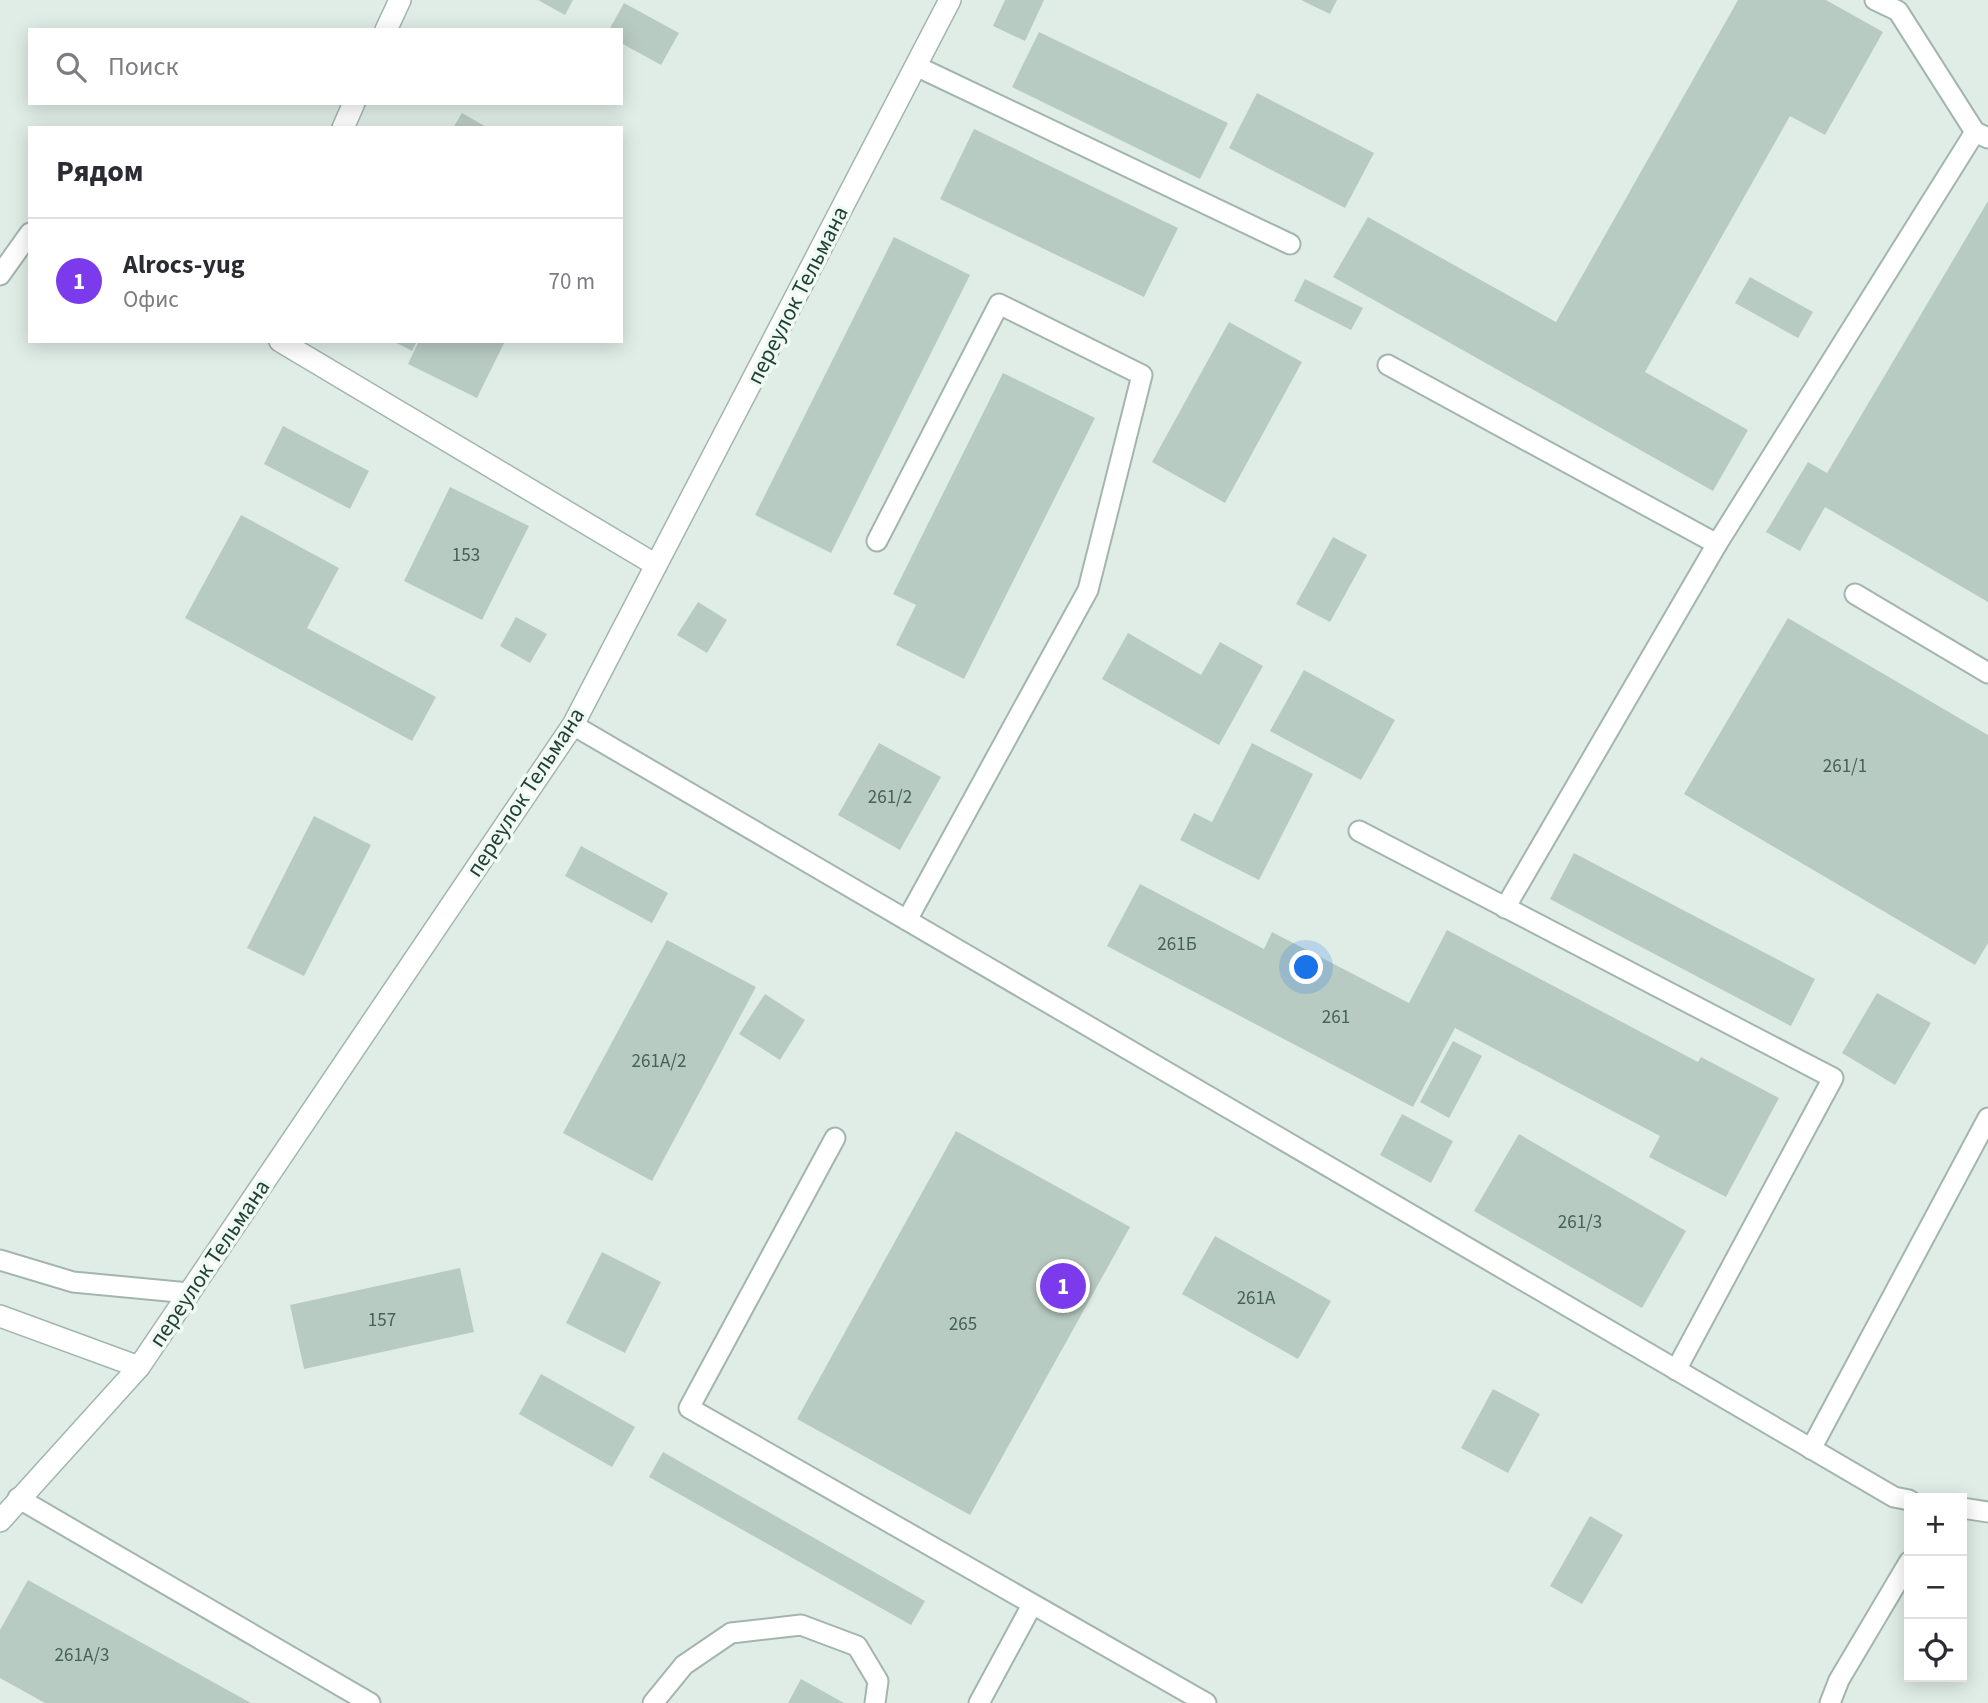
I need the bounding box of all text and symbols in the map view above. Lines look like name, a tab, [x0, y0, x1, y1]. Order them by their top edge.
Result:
search box	[28, 28, 623, 105]
icon: search	[52, 48, 90, 86]
text: Поиск	[108, 48, 178, 85]
text: Рядом	[56, 150, 144, 193]
street label: переулок Тельмана	[738, 200, 857, 390]
text: Alrocs-yug	[123, 246, 245, 283]
text: 1	[73, 265, 85, 298]
text: 70 m	[548, 265, 595, 298]
text: Офис	[123, 283, 179, 316]
house number: 153	[452, 542, 480, 569]
street label: переулок Тельмана	[458, 701, 593, 883]
house number: 261/1	[1823, 753, 1867, 780]
house number: 261/2	[868, 784, 912, 811]
house number: 261Б	[1157, 931, 1197, 958]
your location	[1289, 950, 1323, 984]
house number: 261	[1322, 1004, 1350, 1031]
house number: 261А/2	[632, 1048, 686, 1075]
street label: переулок Тельмана	[141, 1173, 278, 1354]
house number: 261/3	[1558, 1209, 1602, 1236]
pin: 1	[1040, 1260, 1086, 1312]
house number: 261А	[1237, 1285, 1276, 1312]
house number: 157	[368, 1307, 396, 1334]
house number: 265	[949, 1311, 977, 1338]
map controls	[1904, 1493, 1967, 1682]
button: +	[1904, 1493, 1967, 1556]
button: −	[1904, 1556, 1967, 1619]
button: locate	[1904, 1619, 1967, 1682]
house number: 261А/3	[55, 1642, 109, 1669]

